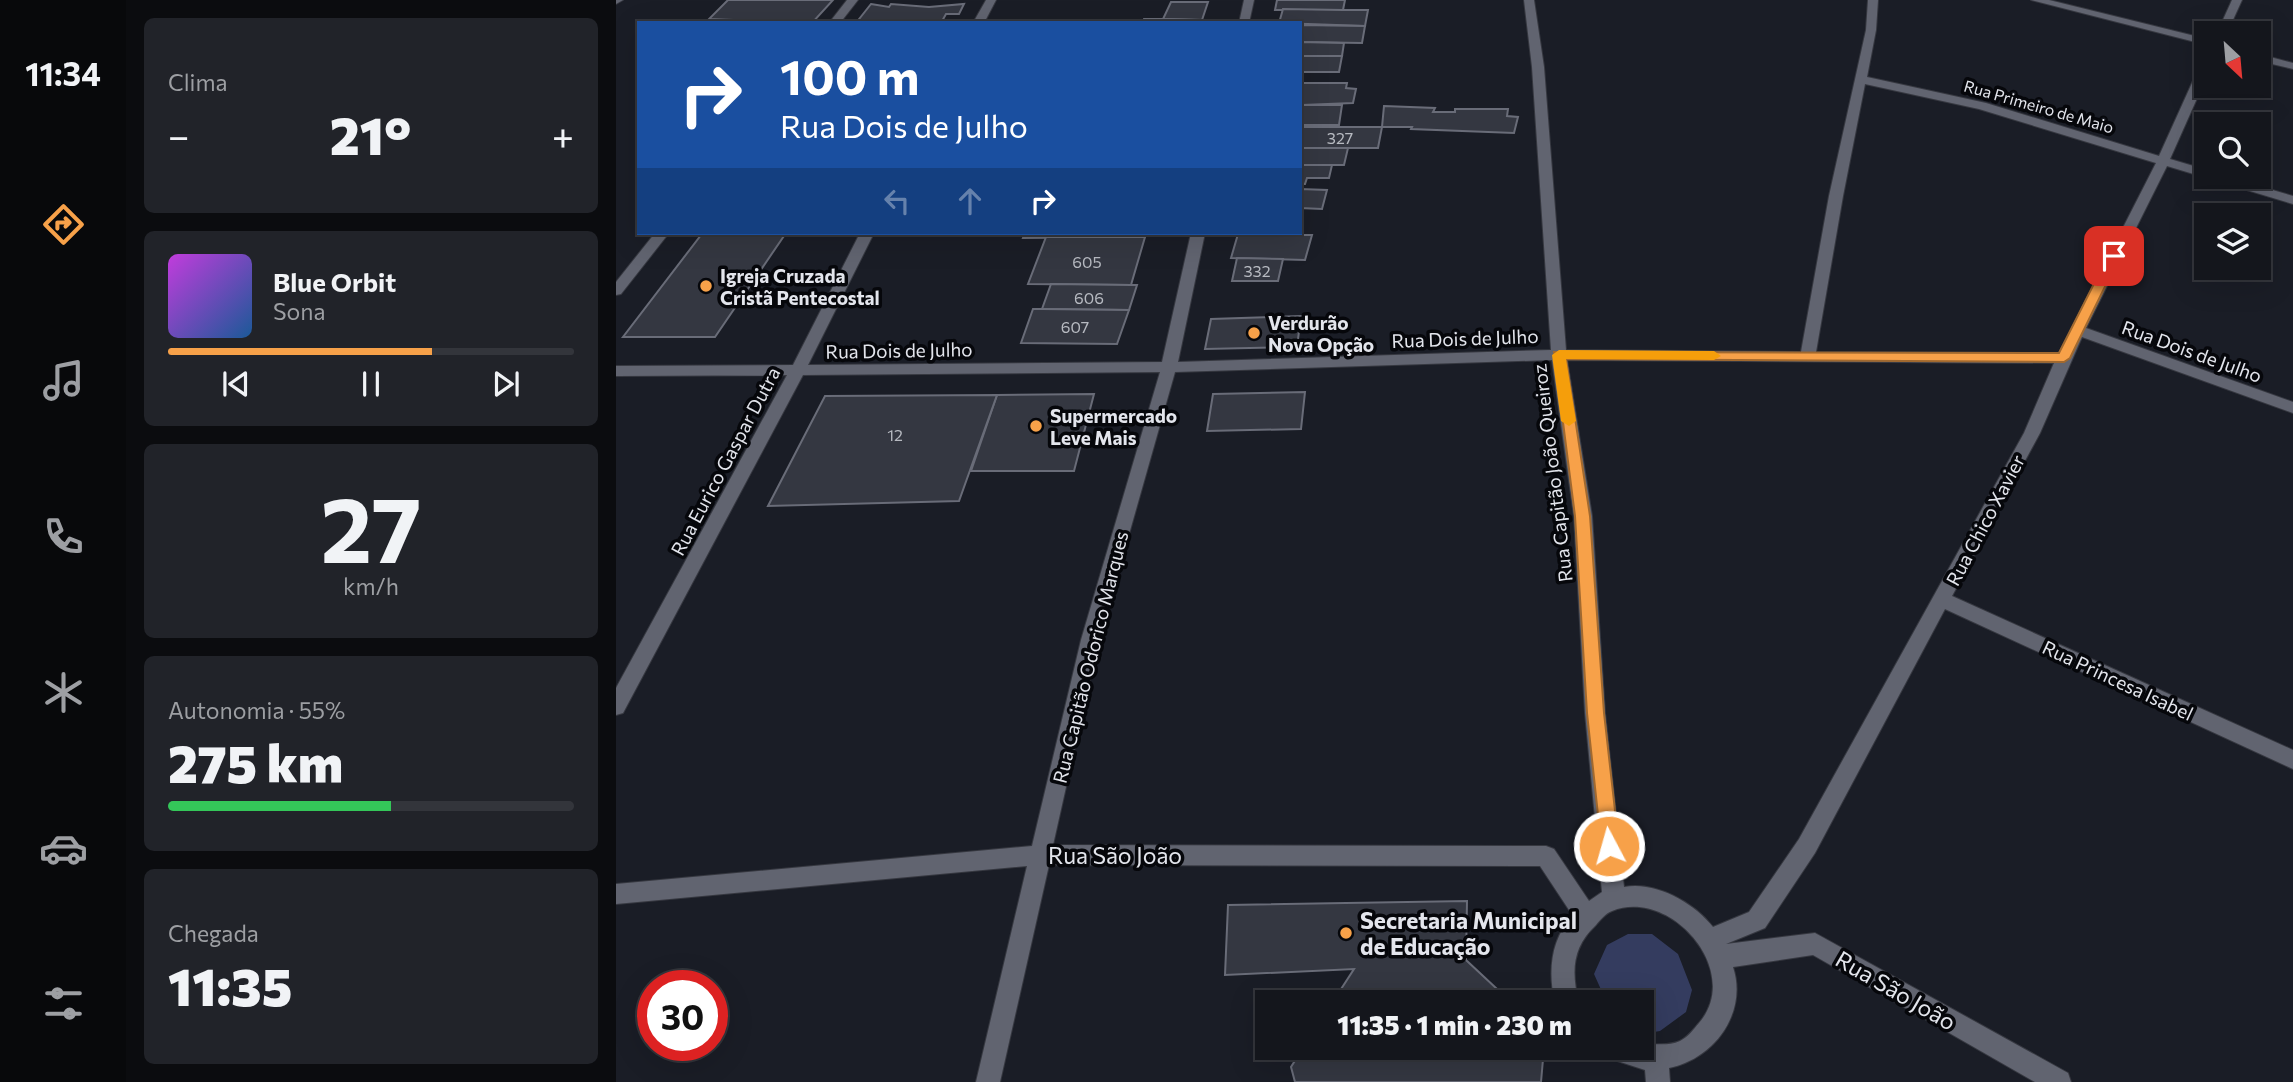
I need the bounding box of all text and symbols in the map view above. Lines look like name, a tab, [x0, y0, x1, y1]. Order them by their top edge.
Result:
north arrow	[2194, 21, 2272, 98]
map controls	[2194, 21, 2271, 280]
text: 100 m	[780, 45, 919, 105]
icon: right	[665, 49, 756, 140]
text: 11:34	[25, 53, 101, 93]
text: Clima	[168, 68, 228, 96]
street label: Rua Primeiro de Maio	[1962, 76, 2116, 136]
text: 21°	[330, 102, 411, 166]
text: Rua Dois de Julho	[780, 105, 1028, 145]
text: −	[168, 111, 190, 158]
text: +	[552, 111, 574, 158]
button: search	[2194, 112, 2271, 189]
house number: 327	[1327, 128, 1353, 147]
icon: left	[878, 182, 916, 220]
icon: ahead	[951, 182, 989, 220]
icon: right	[1024, 182, 1062, 220]
icon: directions	[39, 200, 88, 249]
button: layers	[2194, 203, 2271, 280]
pin	[2084, 226, 2144, 286]
icon: arrive	[2095, 237, 2133, 275]
house number: 605	[1072, 252, 1102, 271]
house number: 332	[1243, 261, 1271, 280]
place label: Igreja Cruzada Cristã Pentecostal	[720, 264, 880, 309]
text: Blue Orbit	[273, 266, 396, 297]
marker: Igreja Cruzada Cristã Pentecostal	[698, 278, 714, 294]
house number: 606	[1074, 288, 1104, 307]
text: Sona	[273, 297, 325, 325]
place label: Verdurão Nova Opção	[1268, 311, 1374, 356]
street label: Rua Dois de Julho	[2119, 315, 2265, 387]
house number: 607	[1061, 317, 1089, 336]
street label: Rua Dois de Julho	[1391, 324, 1539, 352]
marker: Verdurão Nova Opção	[1246, 325, 1262, 341]
street label: Rua Dois de Julho	[825, 337, 973, 363]
icon: music	[39, 356, 88, 405]
street label: Rua Eurico Gaspar Dutra	[666, 363, 784, 559]
street label: Rua Capitão João Queiroz	[1527, 363, 1577, 583]
icon: previous	[217, 365, 255, 403]
icon: pause	[352, 365, 390, 403]
icon: next	[487, 365, 525, 403]
place label: Supermercado Leve Mais	[1050, 404, 1177, 449]
marker: Supermercado Leve Mais	[1028, 418, 1044, 434]
house number: 12	[887, 425, 903, 444]
street label: Rua Chico Xavier	[1941, 450, 2029, 589]
text: 27	[320, 470, 422, 582]
icon: phone	[39, 512, 88, 561]
street label: Rua Capitão Odorico Marques	[1048, 529, 1132, 785]
text: km/h	[343, 572, 399, 600]
street label: Rua Princesa Isabel	[2039, 635, 2197, 725]
icon: climate	[39, 668, 88, 717]
text: Autonomia · 55%	[168, 696, 345, 724]
text: 275 km	[168, 730, 343, 794]
position arrow	[1572, 809, 1646, 883]
icon: car	[39, 824, 88, 873]
street label: Rua São João	[1048, 841, 1182, 869]
place label: Secretaria Municipal de Educação	[1360, 906, 1577, 960]
text: Chegada	[168, 919, 259, 947]
marker: Secretaria Municipal de Educação	[1338, 925, 1354, 941]
street label: Rua São João	[1831, 944, 1961, 1036]
text: 11:35	[168, 953, 292, 1017]
speed limit sign: 30	[637, 970, 728, 1061]
icon: filters	[39, 979, 88, 1028]
text: 11:35 · 1 min · 230 m	[1337, 1009, 1572, 1040]

